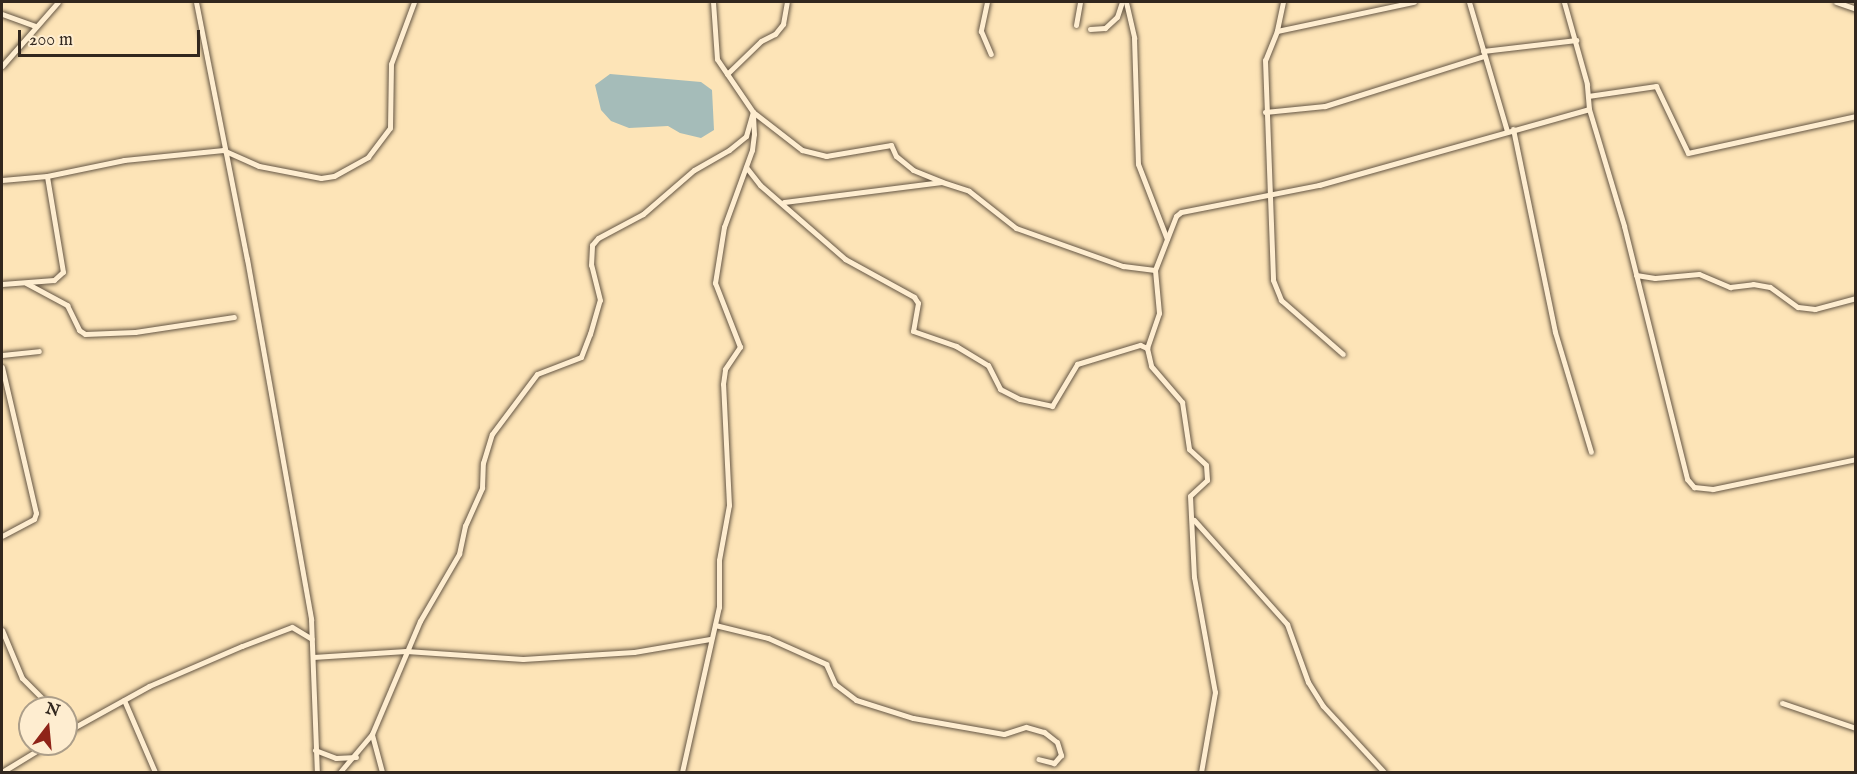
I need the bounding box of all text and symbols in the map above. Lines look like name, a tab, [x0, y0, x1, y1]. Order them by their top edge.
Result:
scale bar	[21, 18, 202, 56]
text: 200 m	[29, 29, 73, 52]
north arrow	[18, 696, 78, 756]
text: N	[43, 699, 62, 722]

